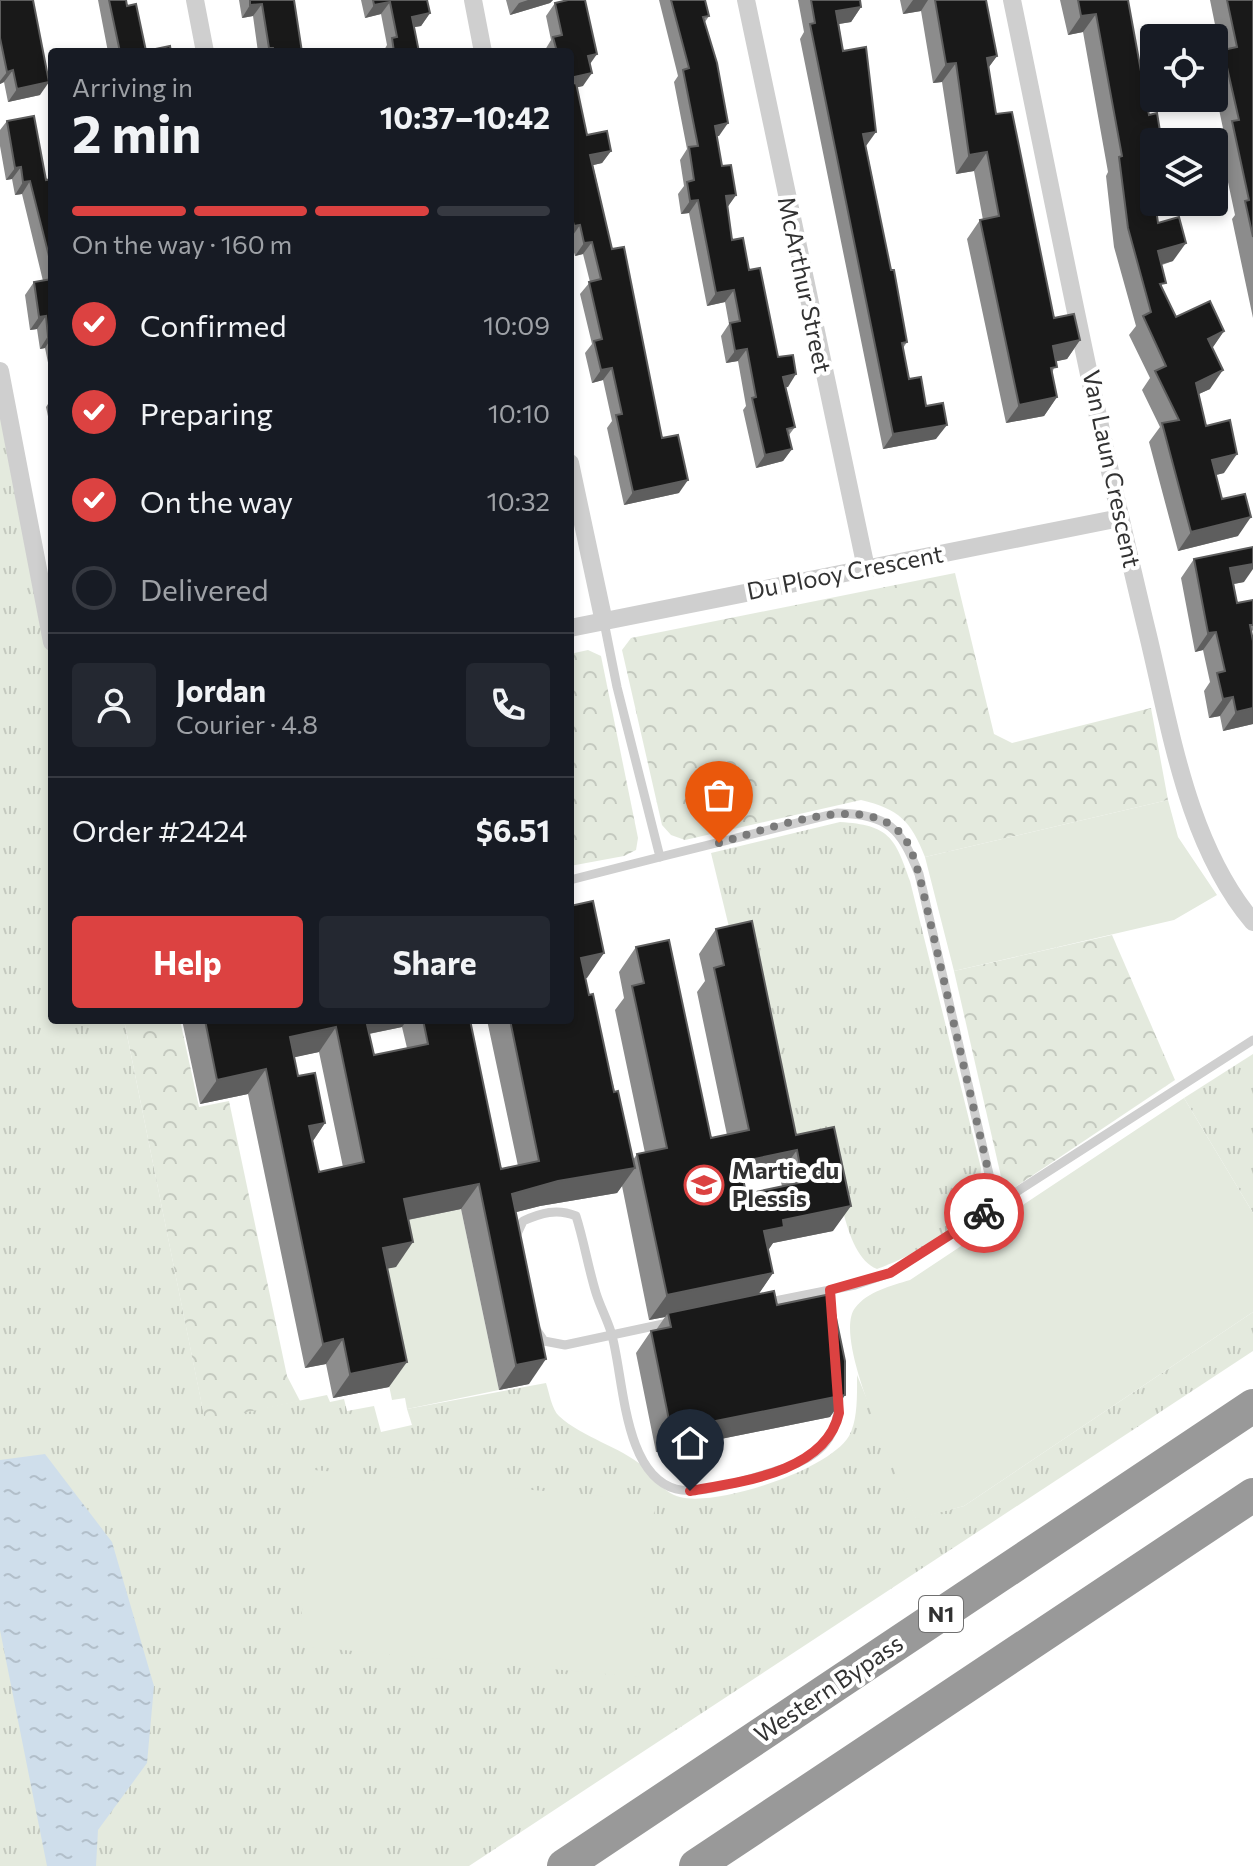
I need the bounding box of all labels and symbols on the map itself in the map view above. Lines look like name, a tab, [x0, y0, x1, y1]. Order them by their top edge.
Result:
street label: McArthur Street	[773, 194, 838, 376]
street label: Van Laun Crescent	[1077, 367, 1148, 570]
street label: Du Plooy Crescent	[744, 538, 946, 605]
pin	[685, 761, 753, 843]
place label: Martie du Plessis	[732, 1155, 839, 1212]
school or university icon: Martie du Plessis	[683, 1164, 725, 1206]
courier	[944, 1173, 1024, 1253]
pin	[656, 1409, 724, 1491]
road number: N1	[919, 1596, 963, 1632]
street label: Western Bypass	[748, 1627, 908, 1748]

